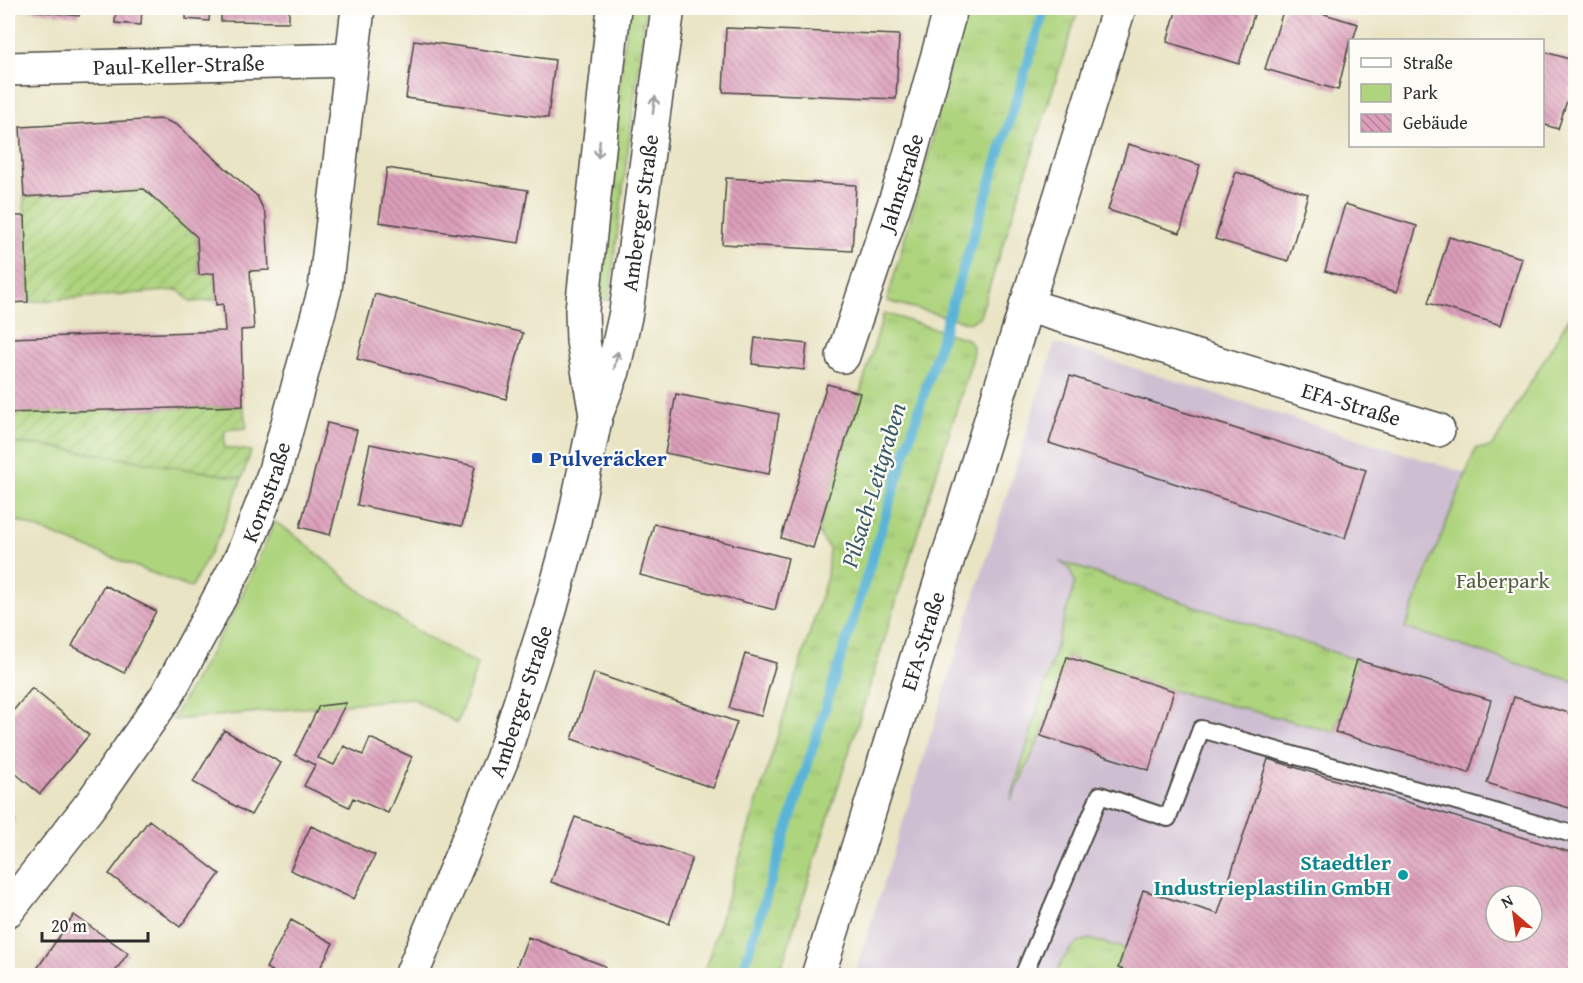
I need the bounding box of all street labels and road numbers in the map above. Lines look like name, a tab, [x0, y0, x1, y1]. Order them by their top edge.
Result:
street label: Paul-Keller-Straße	[93, 46, 265, 83]
street label: Jahnstraße	[869, 130, 931, 238]
street label: Amberger Straße	[613, 132, 666, 293]
street label: EFA-Straße	[1298, 374, 1405, 434]
street label: Kornstraße	[233, 438, 298, 547]
street label: EFA-Straße	[892, 587, 953, 694]
street label: Amberger Straße	[480, 621, 560, 782]

